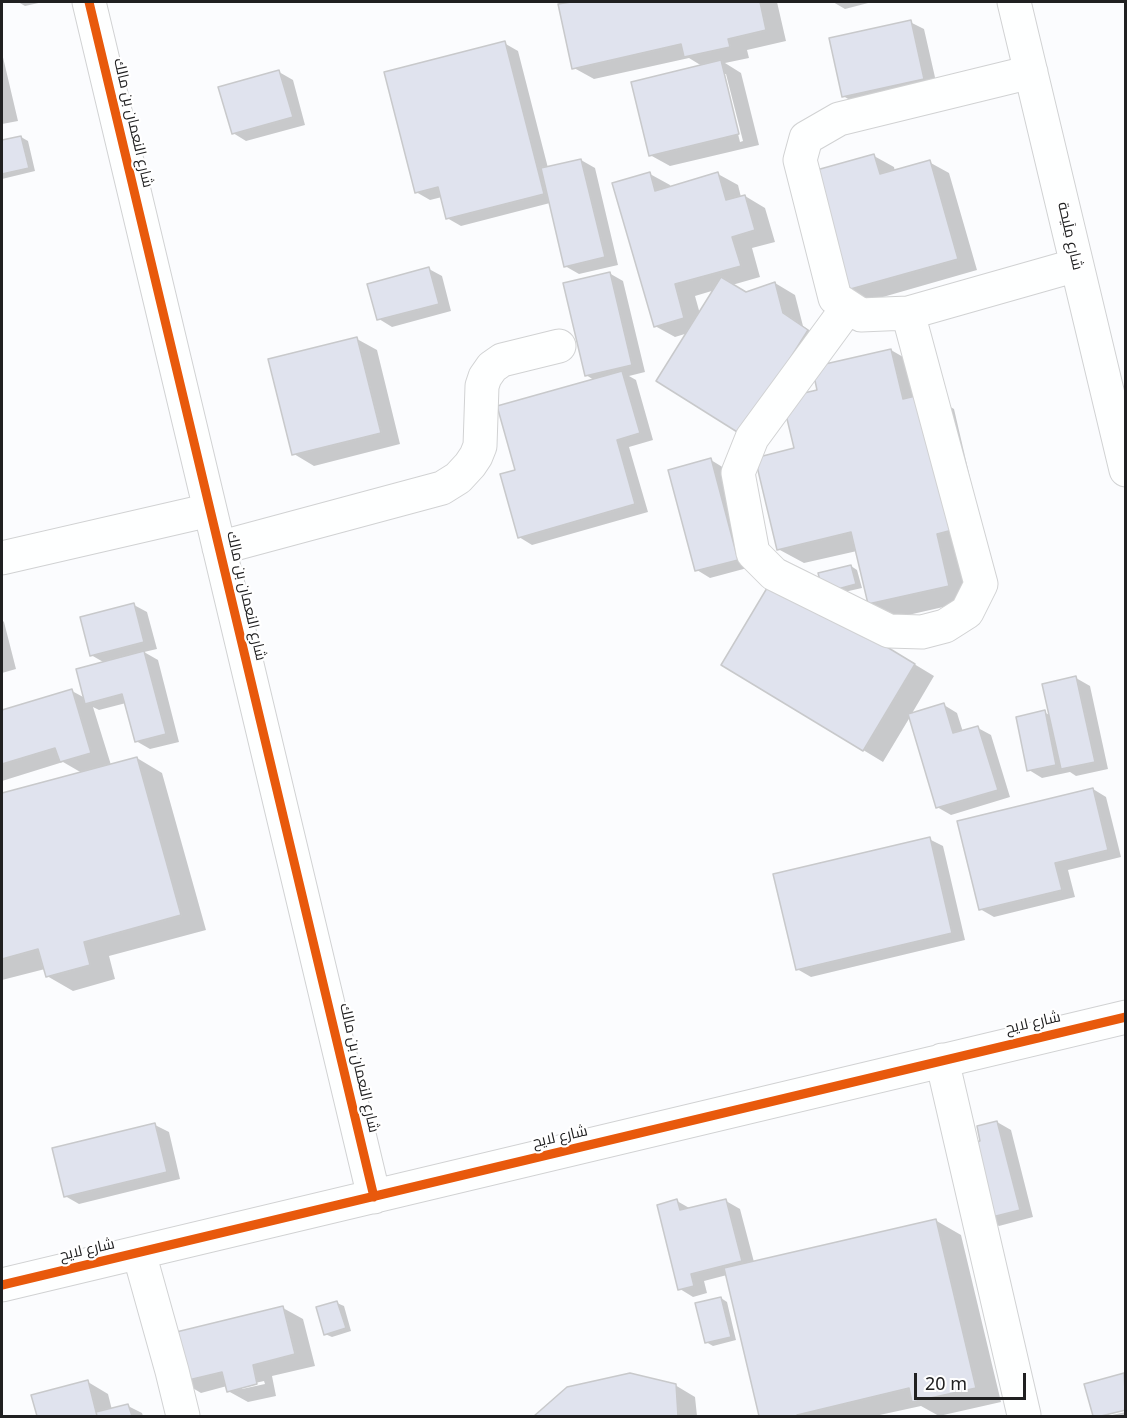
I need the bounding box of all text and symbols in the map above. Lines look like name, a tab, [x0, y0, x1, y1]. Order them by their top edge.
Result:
street label: شارع النعمان بن مالك	[109, 57, 157, 189]
street label: شارع مِلَيحة	[1053, 200, 1087, 272]
street label: شارع النعمان بن مالك	[222, 530, 270, 662]
street label: شارع النعمان بن مالك	[335, 1002, 383, 1134]
street label: شارع لايح	[1004, 1008, 1062, 1038]
street label: شارع لايح	[531, 1122, 589, 1152]
street label: شارع لايح	[58, 1235, 116, 1265]
scale bar	[917, 1361, 1030, 1399]
text: 20 m	[925, 1371, 967, 1395]

